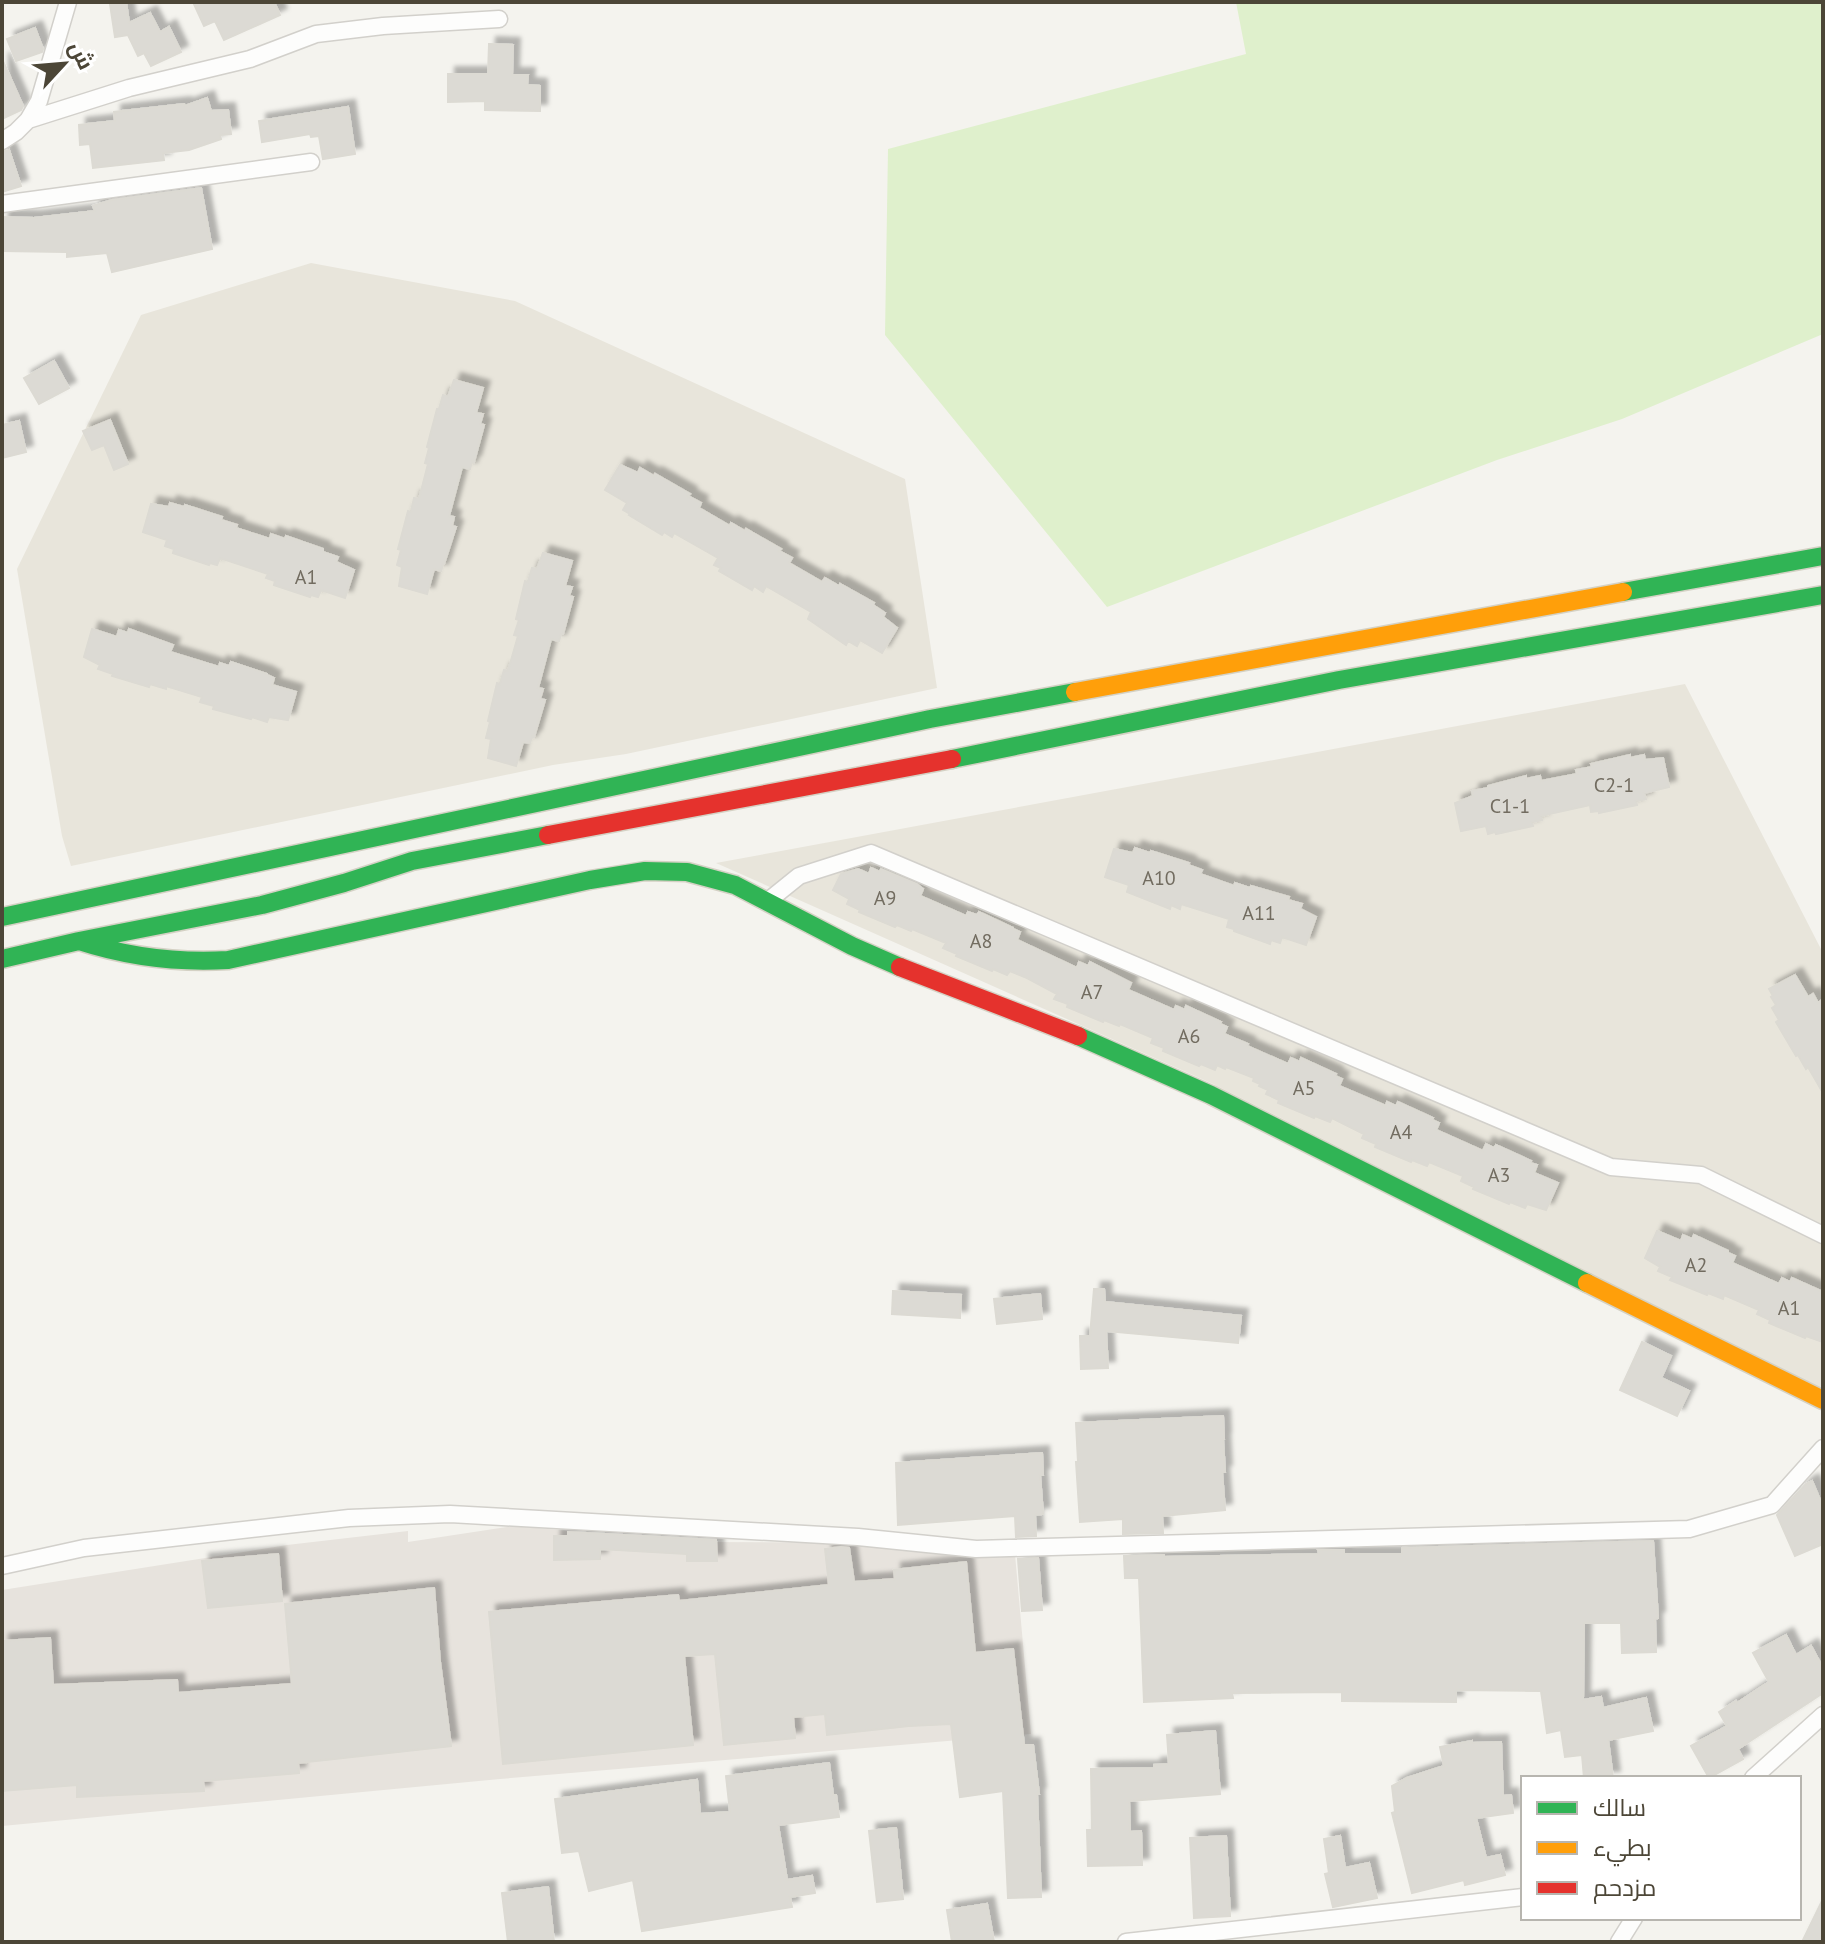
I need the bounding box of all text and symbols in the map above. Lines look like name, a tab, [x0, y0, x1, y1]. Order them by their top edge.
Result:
north arrow	[24, 24, 104, 104]
text: ش	[63, 36, 101, 74]
house number: A1	[295, 564, 317, 590]
house number: C2-1	[1594, 772, 1634, 798]
house number: C1-1	[1490, 793, 1530, 819]
house number: A10	[1142, 865, 1176, 891]
house number: A9	[874, 885, 896, 911]
house number: A11	[1242, 900, 1276, 926]
house number: A8	[970, 928, 992, 954]
house number: A7	[1081, 979, 1103, 1005]
house number: A6	[1178, 1023, 1200, 1049]
house number: A5	[1293, 1075, 1315, 1101]
house number: A4	[1390, 1119, 1412, 1145]
house number: A3	[1488, 1162, 1510, 1188]
house number: A2	[1685, 1252, 1707, 1278]
house number: A1	[1778, 1295, 1800, 1321]
legend	[1521, 1776, 1801, 1920]
text: سالك	[1593, 1792, 1646, 1823]
text: بطيء	[1593, 1832, 1652, 1867]
text: مزدحم	[1593, 1872, 1656, 1904]

